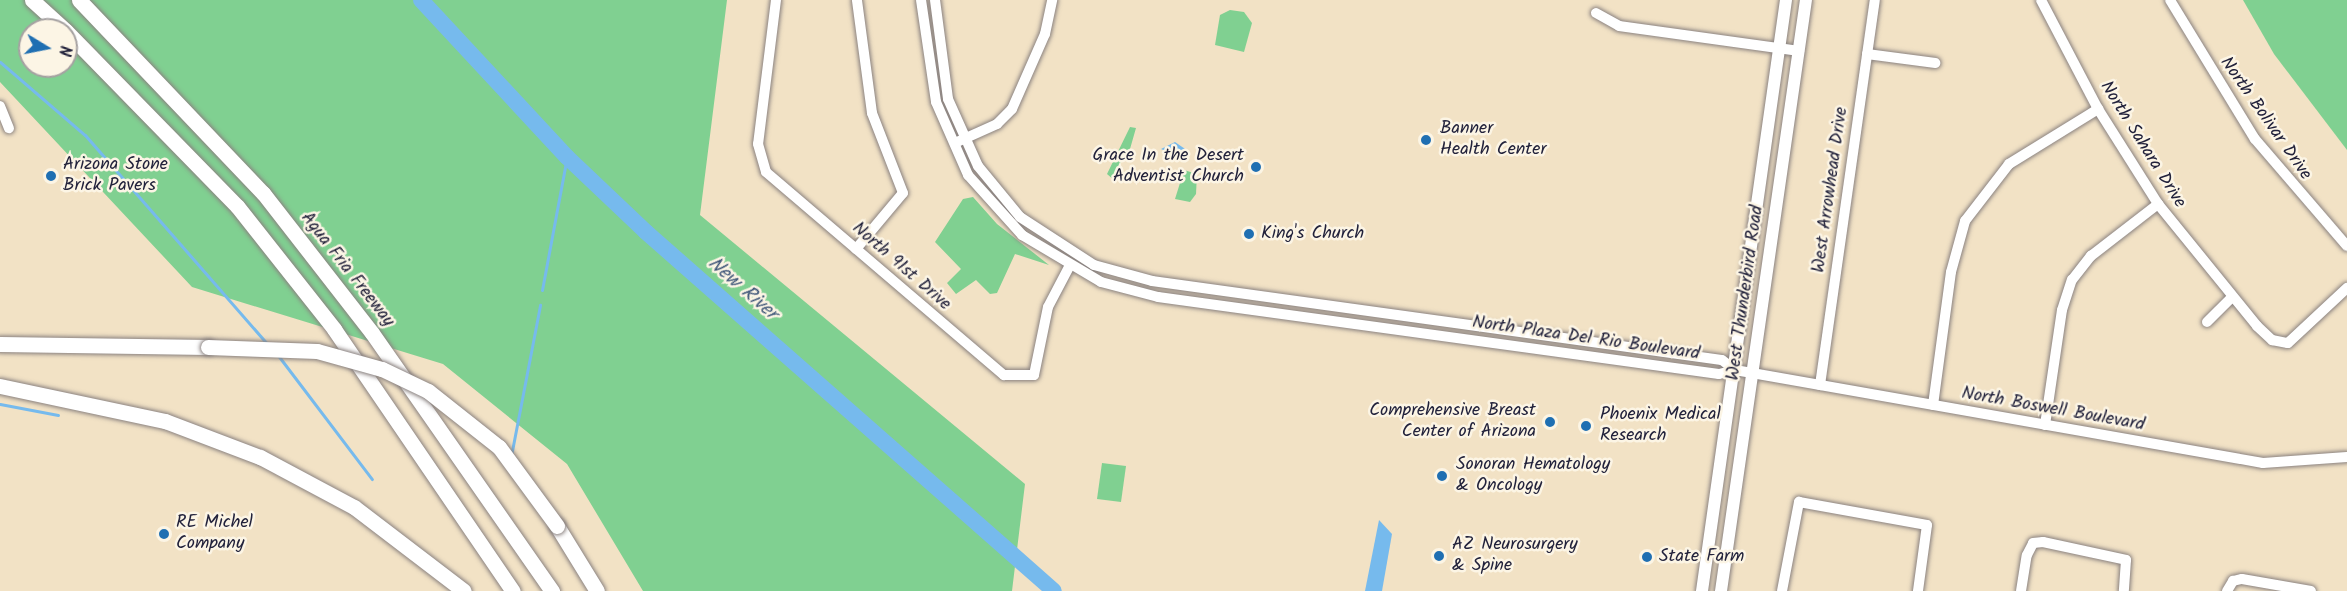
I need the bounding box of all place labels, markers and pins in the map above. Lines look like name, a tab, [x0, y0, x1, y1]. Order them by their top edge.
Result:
place label: Banner Health Center	[1440, 119, 1546, 162]
marker: Banner Health Center	[1417, 131, 1435, 149]
place label: Grace In the Desert Adventist Church	[1093, 146, 1244, 188]
place label: Arizona Stone Brick Pavers	[63, 155, 168, 198]
marker: Grace In the Desert Adventist Church	[1249, 160, 1263, 174]
marker: Arizona Stone Brick Pavers	[44, 169, 58, 183]
place label: King's Church	[1261, 223, 1364, 245]
marker: King's Church	[1242, 227, 1256, 241]
place label: Comprehensive Breast Center of Arizona	[1369, 401, 1536, 444]
place label: Phoenix Medical Research	[1600, 405, 1721, 448]
marker: Comprehensive Breast Center of Arizona	[1541, 413, 1559, 431]
marker: Phoenix Medical Research	[1577, 417, 1595, 435]
place label: Sonoran Hematology & Oncology	[1456, 455, 1610, 498]
marker: Sonoran Hematology & Oncology	[1433, 467, 1451, 485]
place label: RE Michel Company	[176, 513, 253, 556]
marker: RE Michel Company	[157, 527, 171, 541]
place label: AZ Neurosurgery & Spine	[1452, 535, 1578, 578]
place label: State Farm	[1659, 546, 1744, 568]
marker: AZ Neurosurgery & Spine	[1430, 547, 1448, 565]
marker: State Farm	[1640, 550, 1654, 564]

